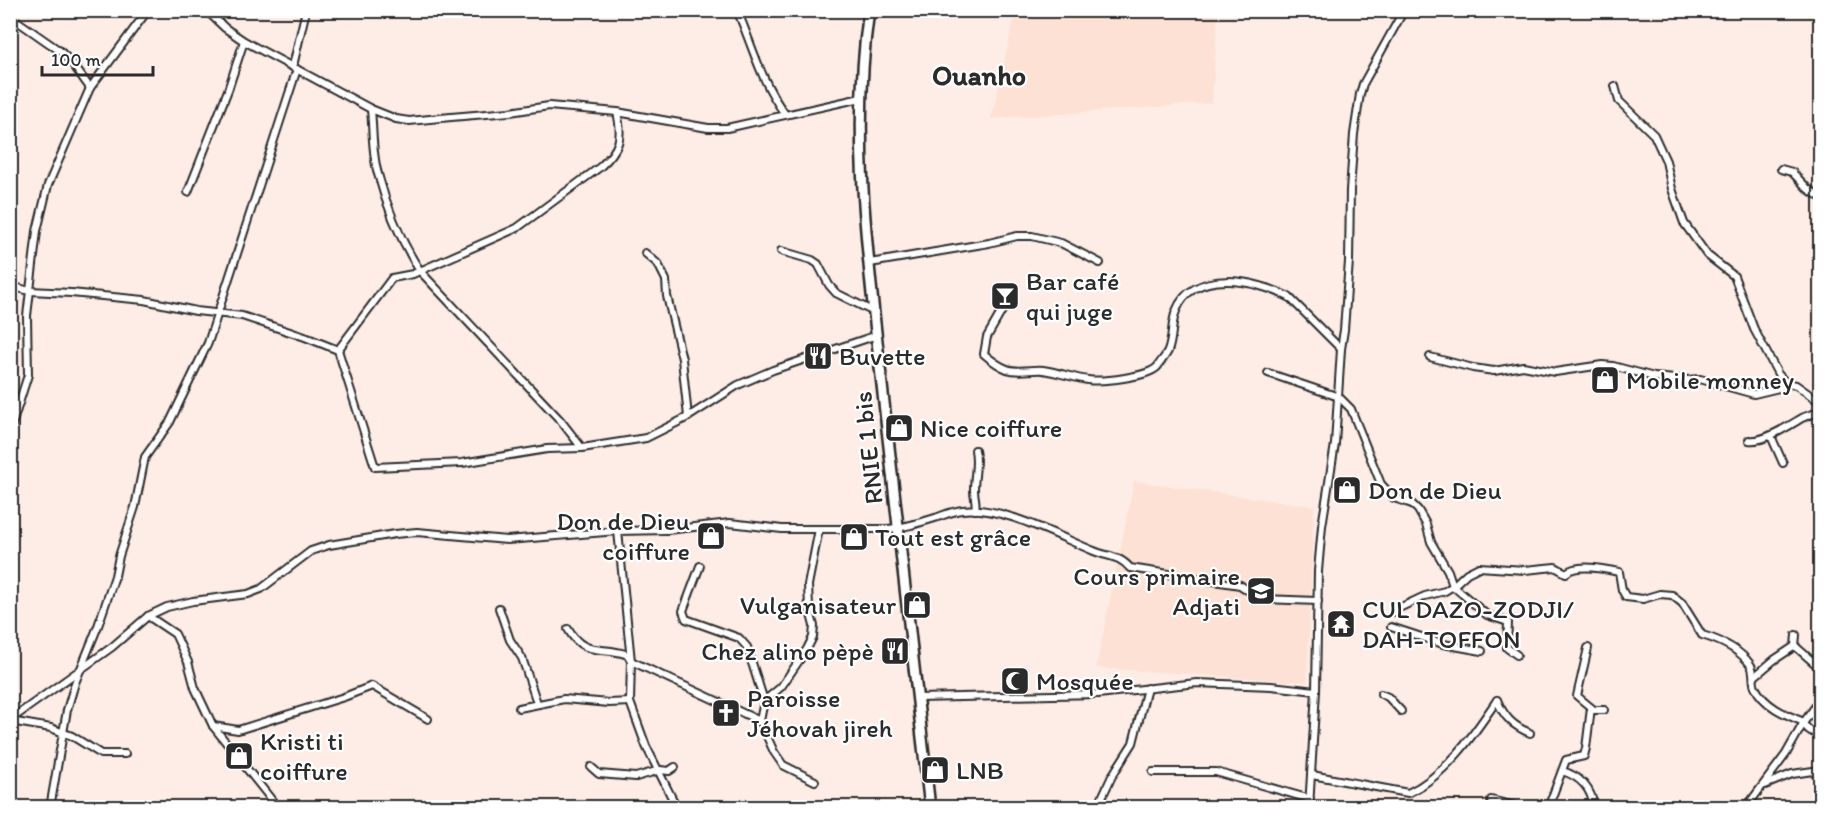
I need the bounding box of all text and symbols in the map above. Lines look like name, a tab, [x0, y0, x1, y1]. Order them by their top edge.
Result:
scale bar	[42, 39, 153, 77]
text: 100 m	[51, 49, 101, 71]
district label: Ouanho	[932, 58, 1026, 92]
place label: Bar café qui juge	[1026, 265, 1119, 327]
bar icon: Bar café qui juge	[989, 280, 1021, 312]
restaurant icon: Buvette	[802, 340, 834, 372]
place label: Buvette	[839, 340, 925, 372]
shop icon: Mobile monney	[1589, 364, 1621, 396]
place label: Mobile monney	[1626, 364, 1794, 396]
street label: RNIE 1 bis	[846, 390, 890, 506]
shop icon: Nice coiffure	[883, 412, 915, 444]
place label: Nice coiffure	[920, 412, 1062, 444]
shop icon: Don de Dieu	[1331, 474, 1363, 506]
place label: Don de Dieu	[1368, 474, 1502, 506]
place label: Don de Dieu coiffure	[556, 505, 690, 567]
shop icon: Don de Dieu coiffure	[695, 520, 727, 552]
shop icon: Tout est grâce	[838, 521, 870, 553]
place label: Tout est grâce	[875, 521, 1031, 553]
place label: Cours primaire Adjati	[1073, 560, 1240, 622]
school or university icon: Cours primaire Adjati	[1245, 575, 1277, 607]
place label: Vulganisateur	[740, 589, 897, 621]
shop icon: Vulganisateur	[901, 589, 933, 621]
place label: CUL DAZO-ZODJI/ DAH-TOFFON	[1362, 593, 1574, 655]
temple icon: CUL DAZO-ZODJI/ DAH-TOFFON	[1325, 608, 1357, 640]
place label: Chez alino pèpè	[701, 635, 874, 667]
restaurant icon: Chez alino pèpè	[879, 635, 911, 667]
mosque icon: Mosquée	[999, 665, 1031, 697]
place label: Mosquée	[1036, 665, 1134, 697]
place label: Paroisse Jéhovah jireh	[747, 682, 893, 744]
church icon: Paroisse Jéhovah jireh	[710, 697, 742, 729]
place label: Kristi ti coiffure	[260, 725, 348, 787]
shop icon: Kristi ti coiffure	[223, 740, 255, 772]
shop icon: LNB	[919, 754, 951, 786]
place label: LNB	[956, 754, 1004, 786]

